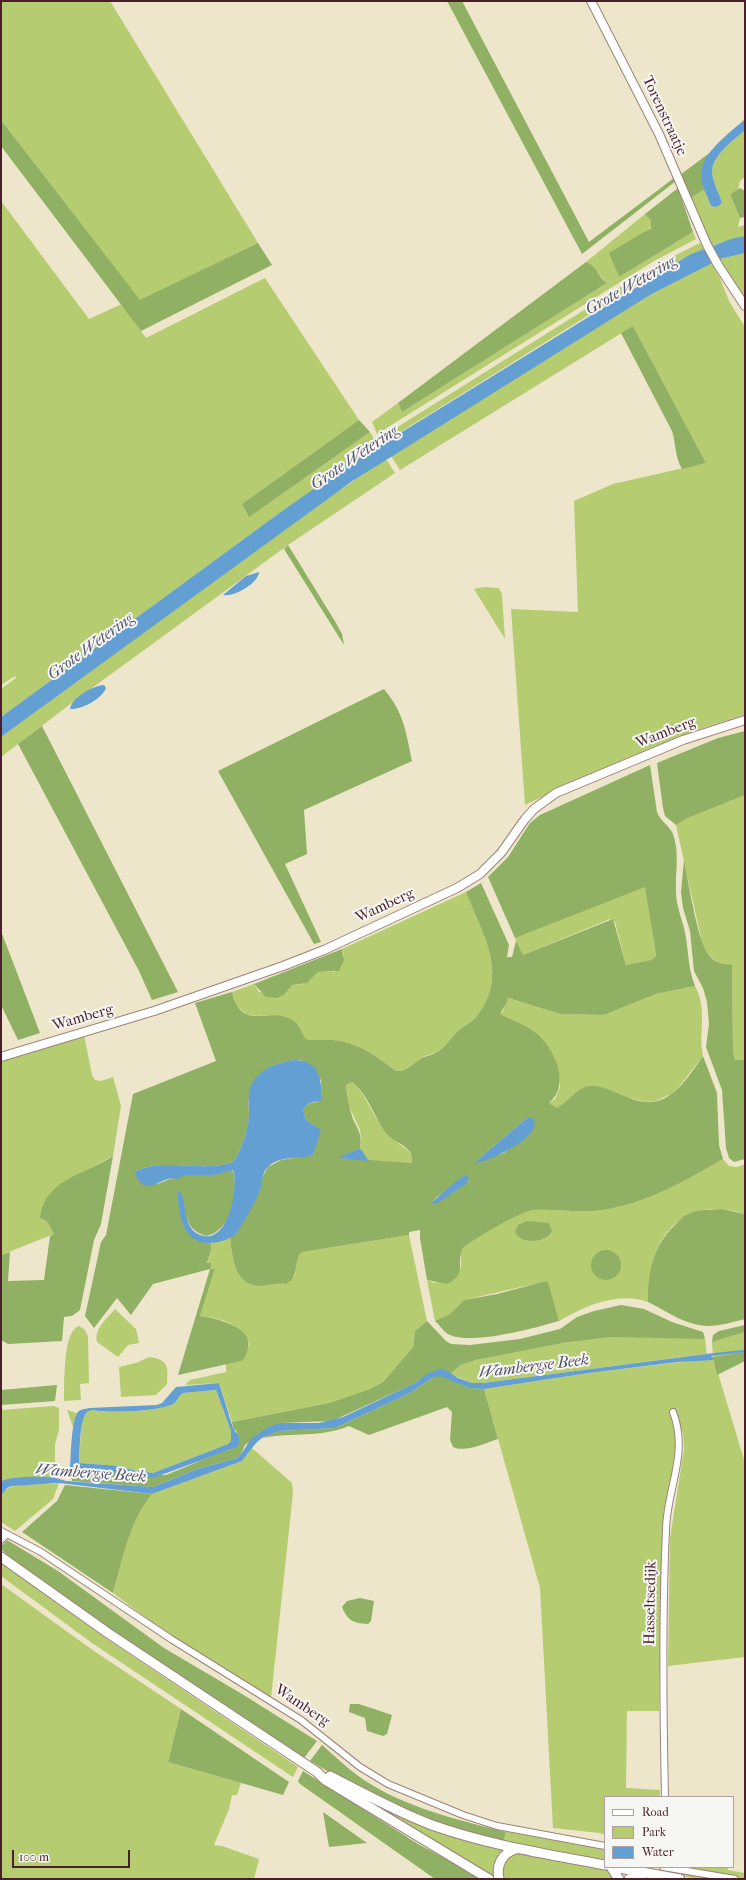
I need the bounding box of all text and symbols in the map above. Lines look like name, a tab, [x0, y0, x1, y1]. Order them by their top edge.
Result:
street label: Torenstraatje	[638, 73, 690, 159]
water label: Grote Wetering	[582, 252, 680, 320]
water label: Grote Wetering	[307, 422, 403, 494]
water label: Grote Wetering	[44, 609, 138, 685]
street label: Wamberg	[634, 713, 698, 753]
street label: Wamberg	[353, 885, 417, 927]
street label: Wamberg	[50, 1001, 116, 1035]
water label: Wambergse Beek	[478, 1351, 590, 1383]
water label: Wambergse Beek	[35, 1461, 147, 1487]
street label: Hasseltsedijk	[641, 1561, 661, 1645]
street label: Wamberg	[271, 1681, 333, 1731]
legend	[604, 1796, 734, 1868]
text: Road	[642, 1805, 669, 1819]
text: Park	[642, 1825, 666, 1839]
scale bar	[14, 1842, 132, 1868]
text: Water	[642, 1845, 674, 1859]
text: 100 m	[19, 1850, 49, 1864]

